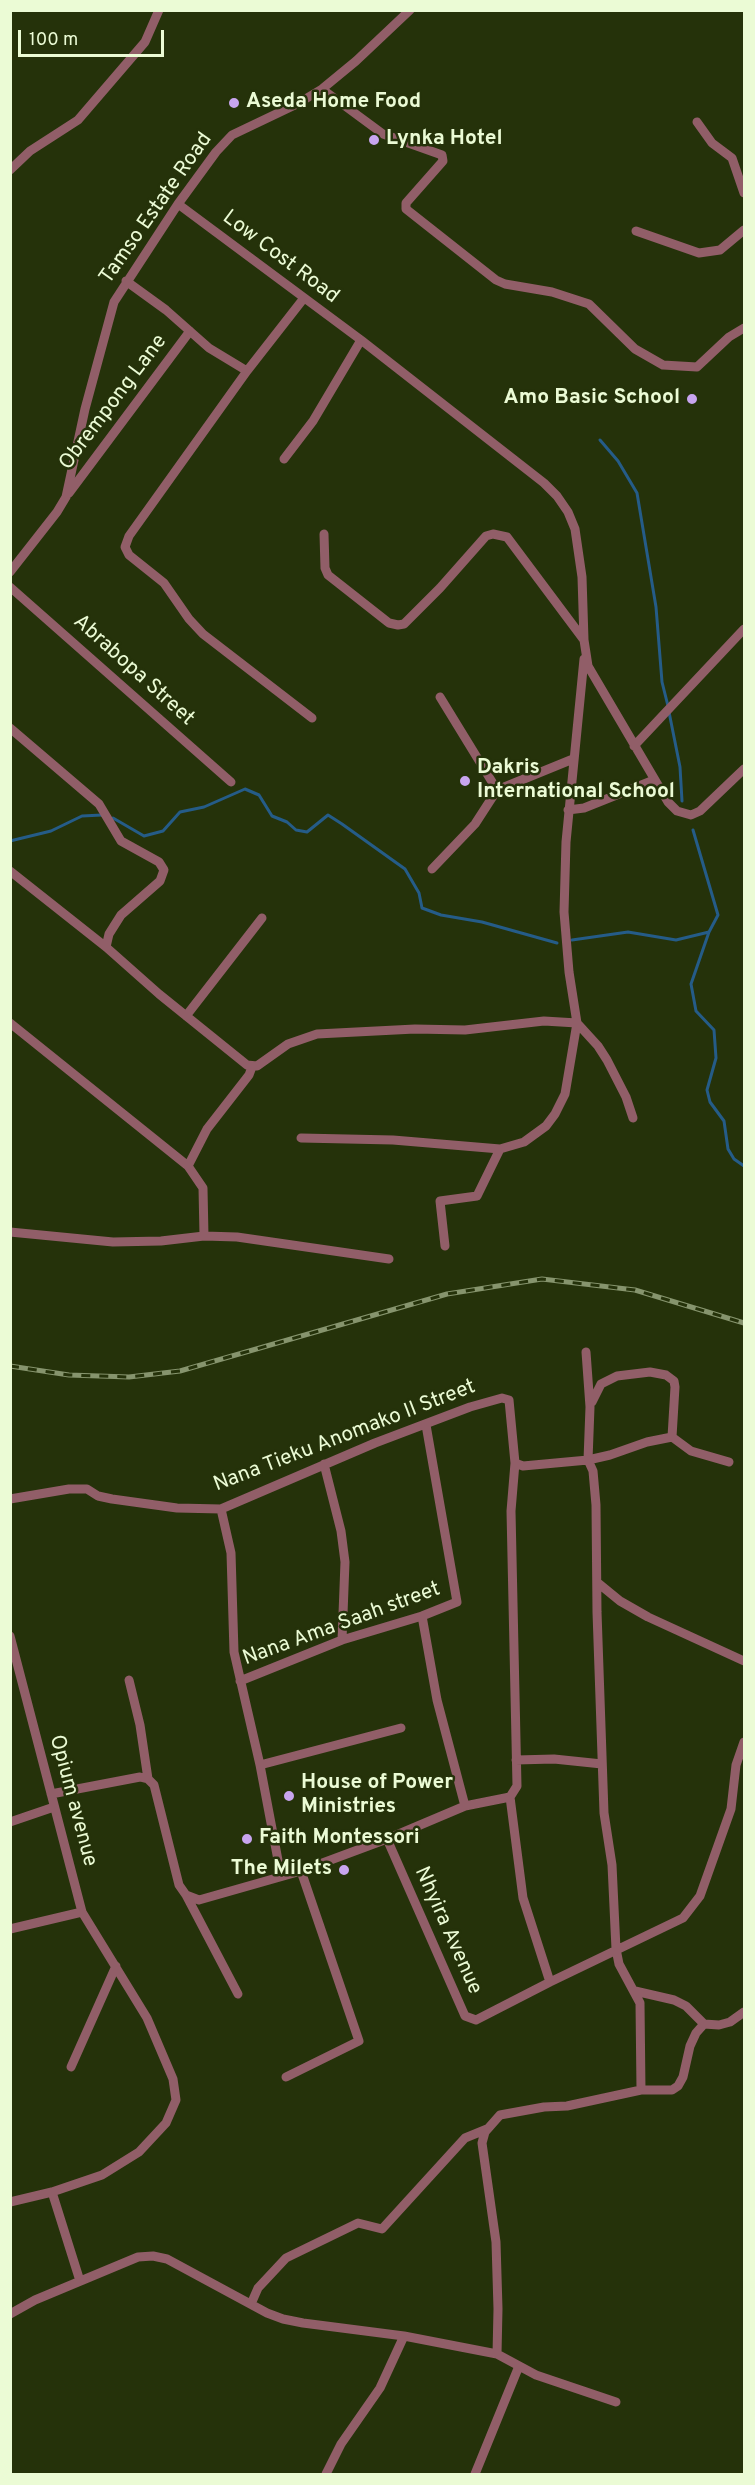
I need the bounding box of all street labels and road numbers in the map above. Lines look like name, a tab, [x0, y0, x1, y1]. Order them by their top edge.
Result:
street label: Tamso Estate Road	[95, 128, 219, 290]
street label: Low Cost Road	[217, 206, 343, 310]
street label: Obrempong Lane	[55, 330, 173, 476]
street label: Abrabopa Street	[67, 610, 199, 732]
street label: Nana Tieku Anomako II Street	[210, 1375, 480, 1499]
street label: Nana Ama Saah street	[240, 1578, 444, 1672]
street label: Opium avenue	[42, 1732, 102, 1870]
street label: Nhyira Avenue	[408, 1863, 486, 1999]

